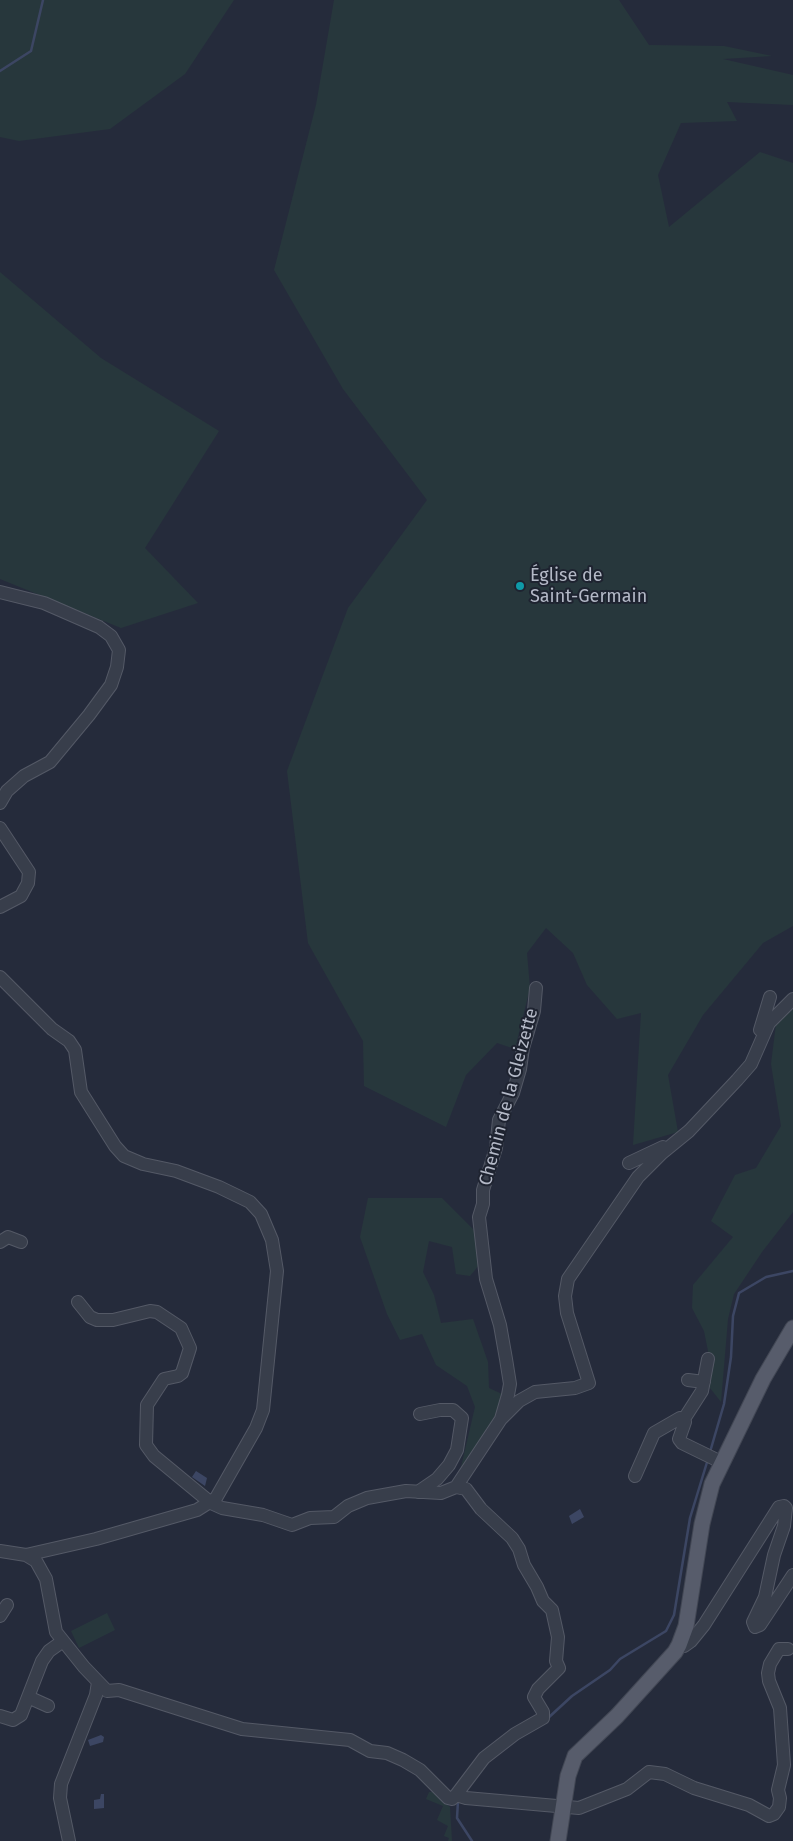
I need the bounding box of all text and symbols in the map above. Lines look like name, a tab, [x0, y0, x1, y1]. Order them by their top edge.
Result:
place label: Église de Saint-Germain	[530, 565, 647, 608]
marker: Église de Saint-Germain	[514, 580, 526, 592]
street label: Chemin de la Gleizette	[475, 1006, 543, 1188]

